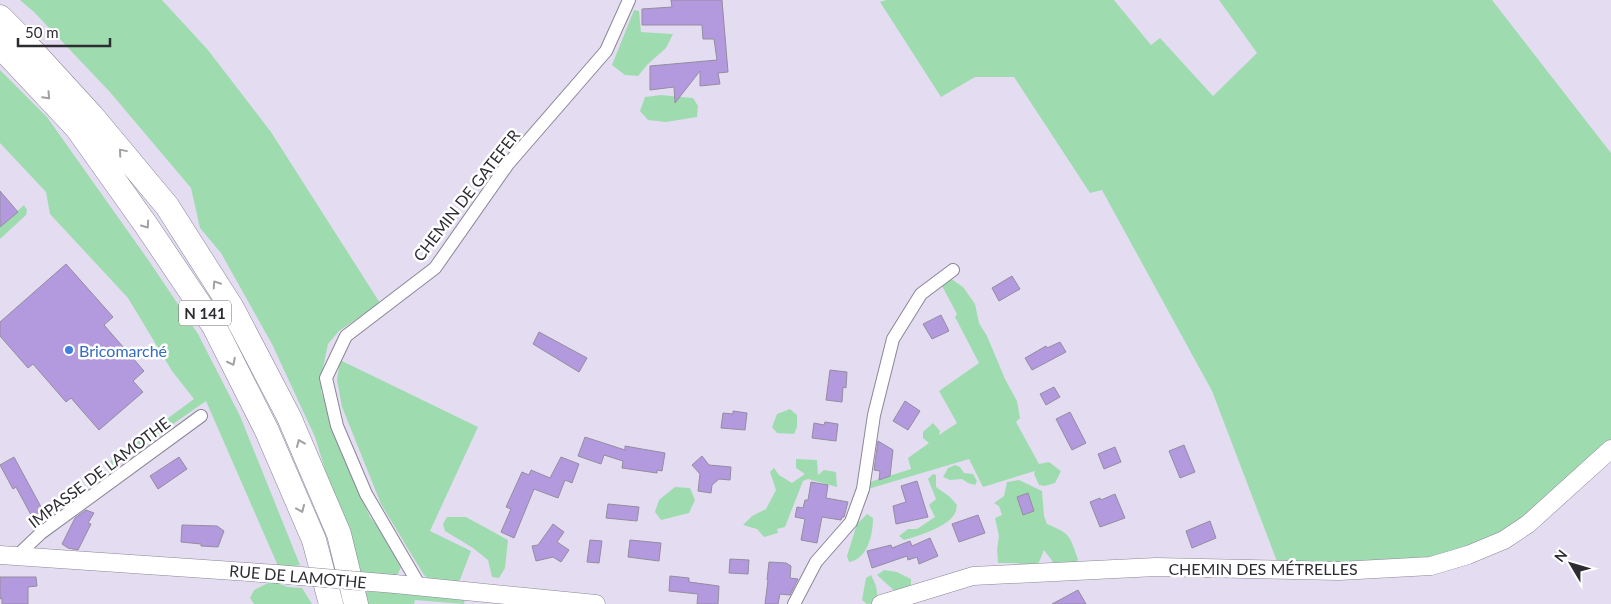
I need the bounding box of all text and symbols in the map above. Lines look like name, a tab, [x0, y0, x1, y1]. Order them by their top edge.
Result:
scale bar	[18, 15, 110, 47]
text: 50 m	[25, 23, 59, 41]
one-way arrow	[41, 90, 50, 99]
street label: CHEMIN DE GATEFER	[409, 125, 523, 265]
one-way arrow	[119, 149, 127, 158]
one-way arrow	[140, 219, 149, 228]
one-way arrow	[213, 280, 223, 289]
road number: N 141	[179, 300, 231, 326]
place label: Bricomarché	[79, 341, 167, 360]
marker: Bricomarché	[63, 344, 75, 356]
one-way arrow	[226, 357, 236, 366]
street label: IMPASSE DE LAMOTHE	[24, 413, 174, 531]
one-way arrow	[295, 439, 306, 448]
one-way arrow	[294, 504, 305, 513]
north arrow	[1546, 539, 1596, 589]
text: N	[1550, 546, 1570, 565]
street label: CHEMIN DES MÉTRELLES	[1168, 559, 1358, 578]
street label: RUE DE LAMOTHE	[229, 561, 367, 591]

